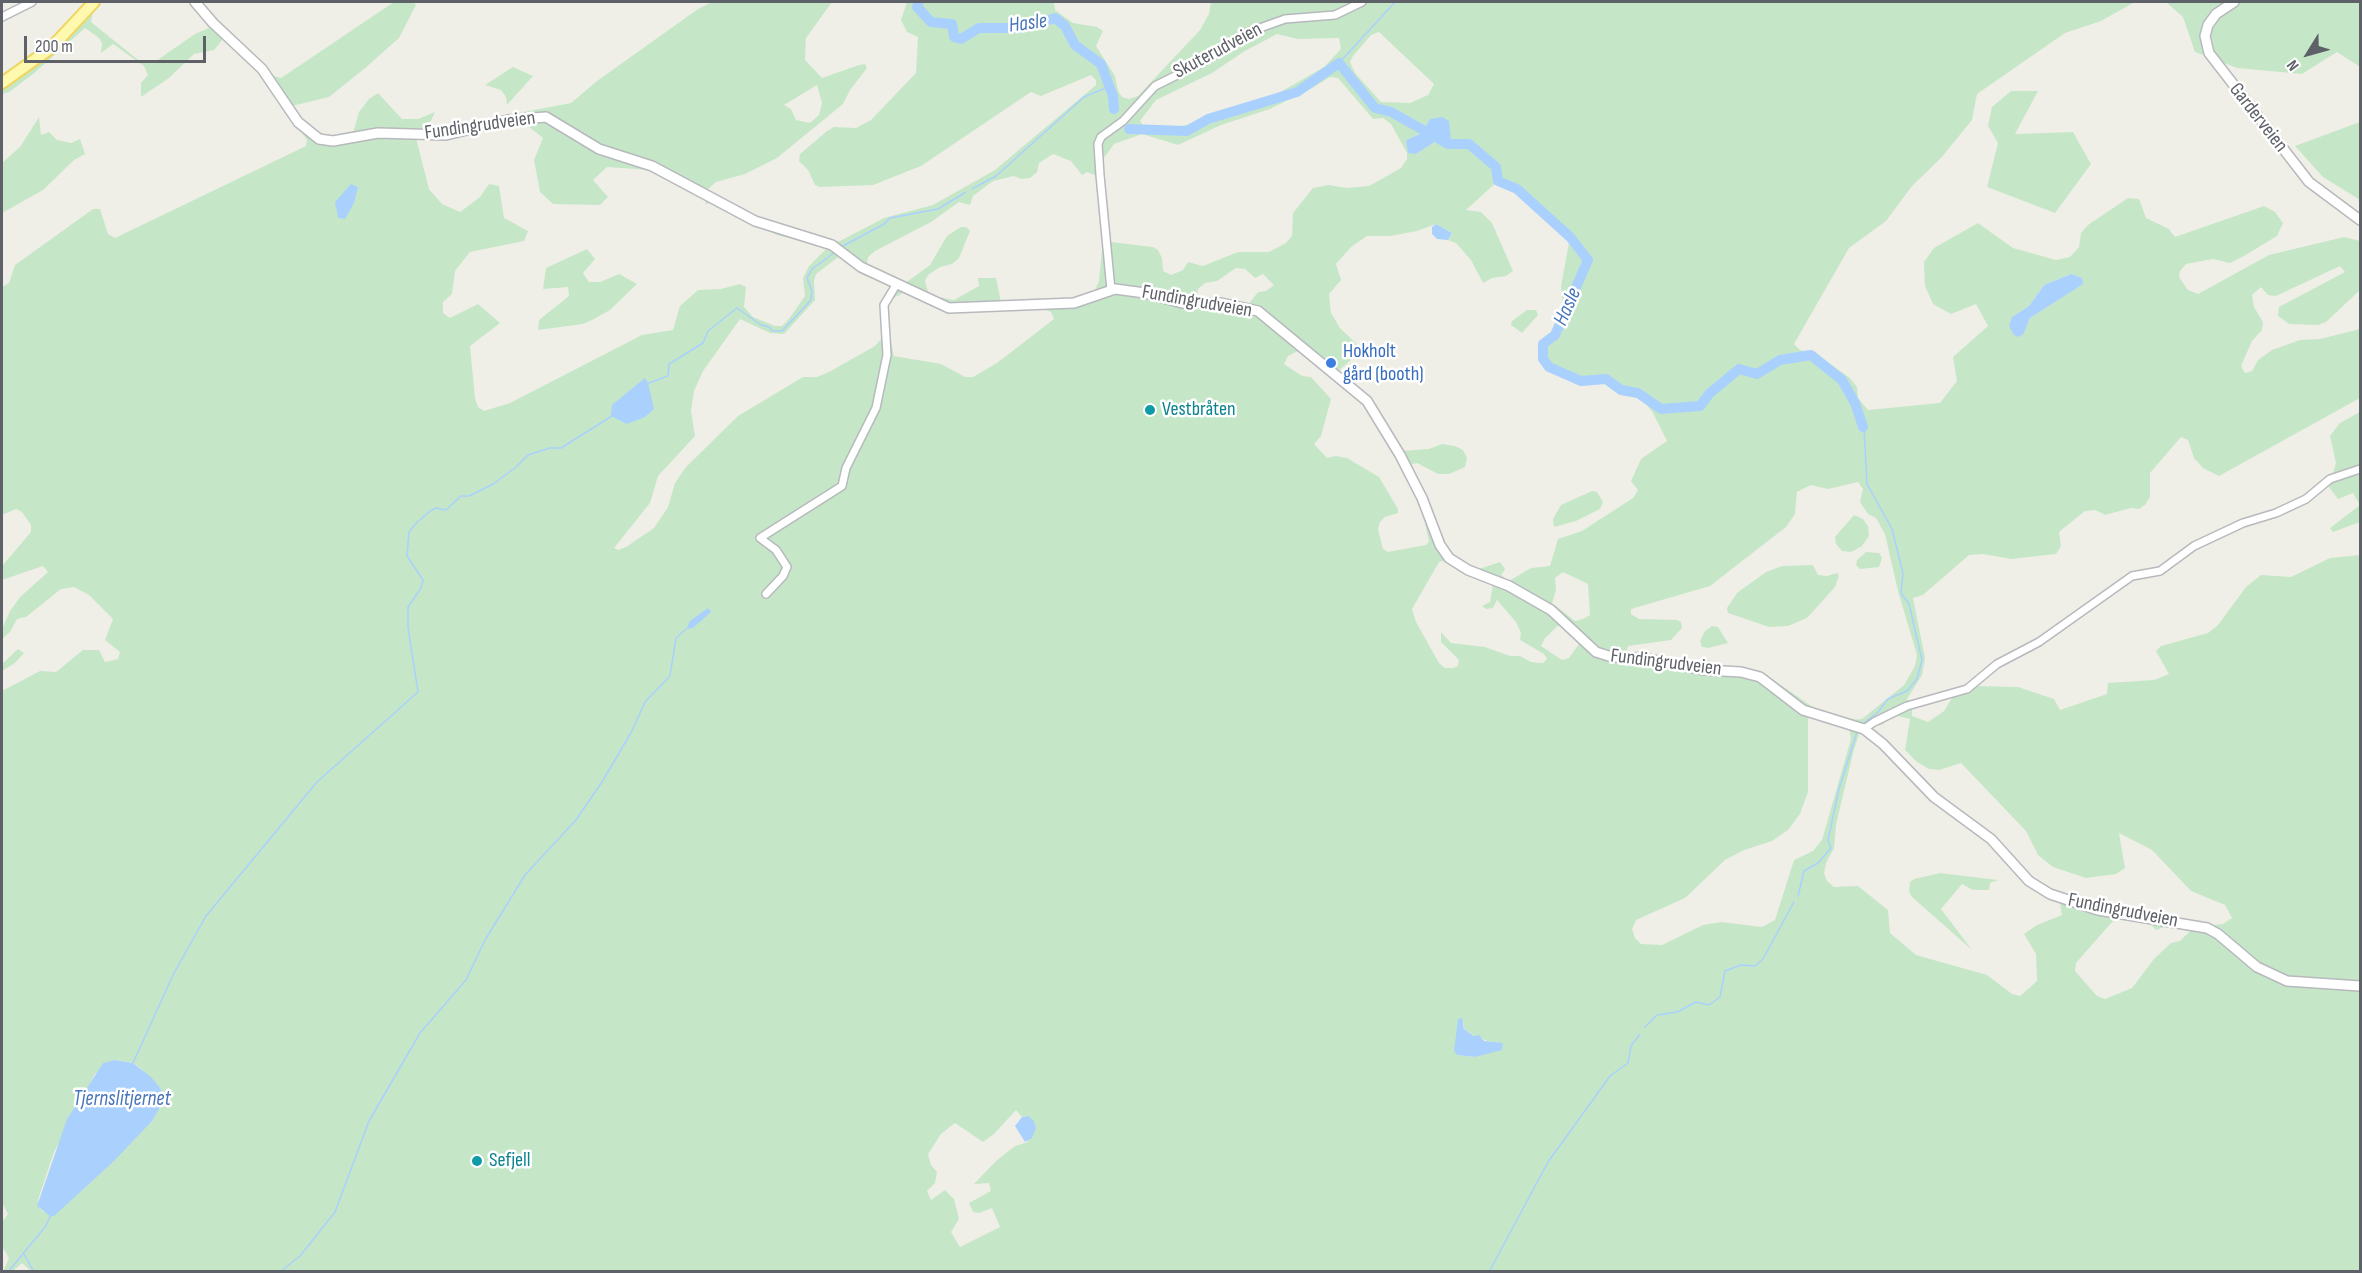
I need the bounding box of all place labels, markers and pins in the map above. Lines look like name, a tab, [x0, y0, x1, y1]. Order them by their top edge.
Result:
place label: Hokholt gård (booth)	[1343, 340, 1424, 387]
marker: Hokholt gård (booth)	[1324, 356, 1338, 370]
place label: Vestbråten	[1162, 398, 1236, 422]
marker: Vestbråten	[1143, 403, 1157, 417]
place label: Sefjell	[489, 1149, 530, 1173]
marker: Sefjell	[470, 1154, 484, 1168]

